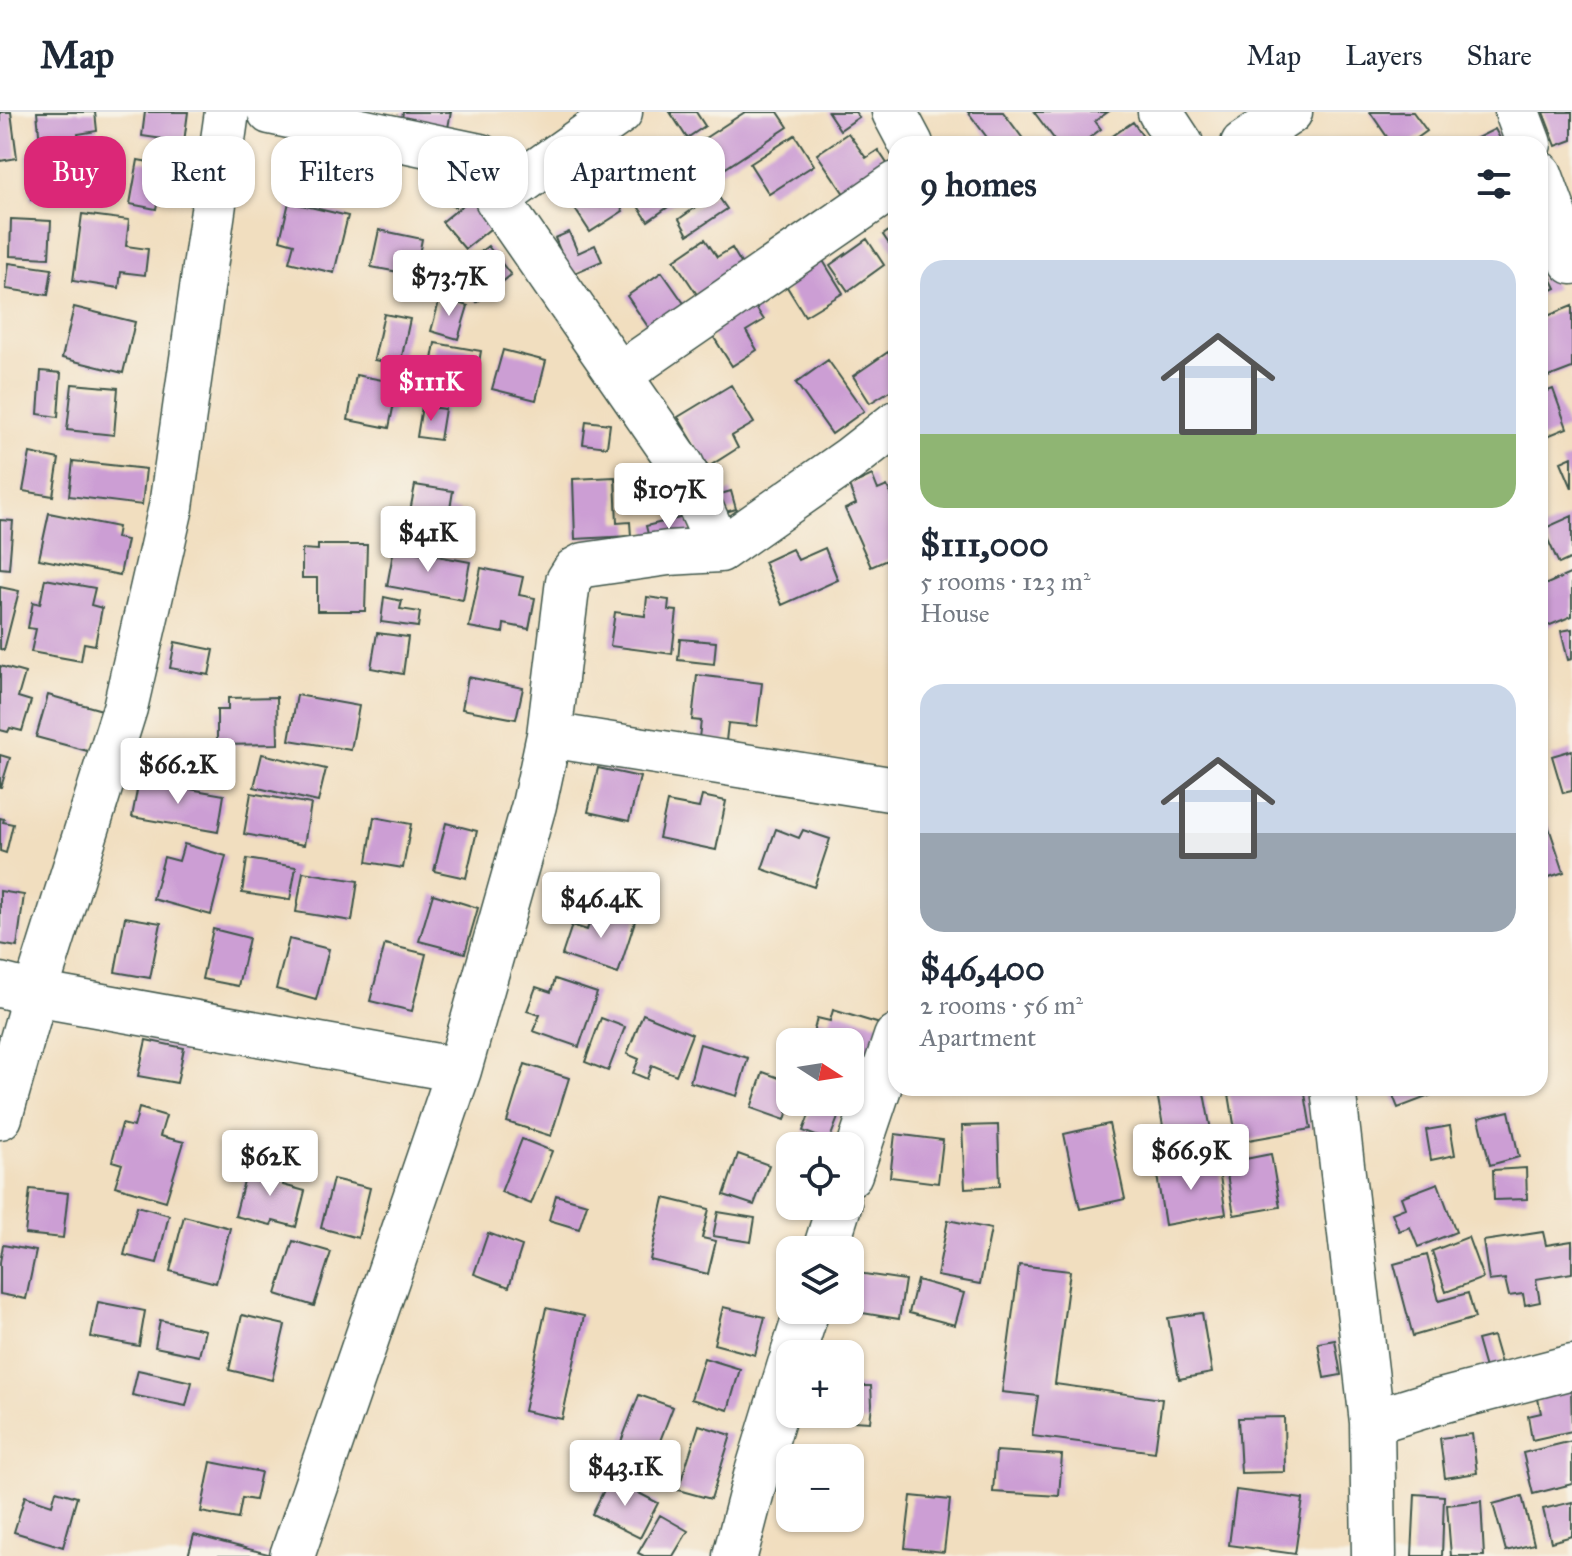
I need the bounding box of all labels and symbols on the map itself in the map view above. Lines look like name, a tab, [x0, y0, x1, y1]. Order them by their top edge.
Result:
pin: $73.7K	[384, 250, 514, 318]
pin: $111K	[375, 355, 487, 423]
pin: $107K	[613, 463, 725, 531]
pin: $41K	[381, 506, 475, 574]
pin: $66.2K	[113, 738, 243, 806]
pin: $46.4K	[536, 872, 666, 940]
north arrow	[776, 1028, 864, 1116]
pin: $66.9K	[1126, 1124, 1256, 1192]
pin: $62K	[223, 1130, 317, 1198]
pin: $43.1K	[560, 1440, 690, 1508]

